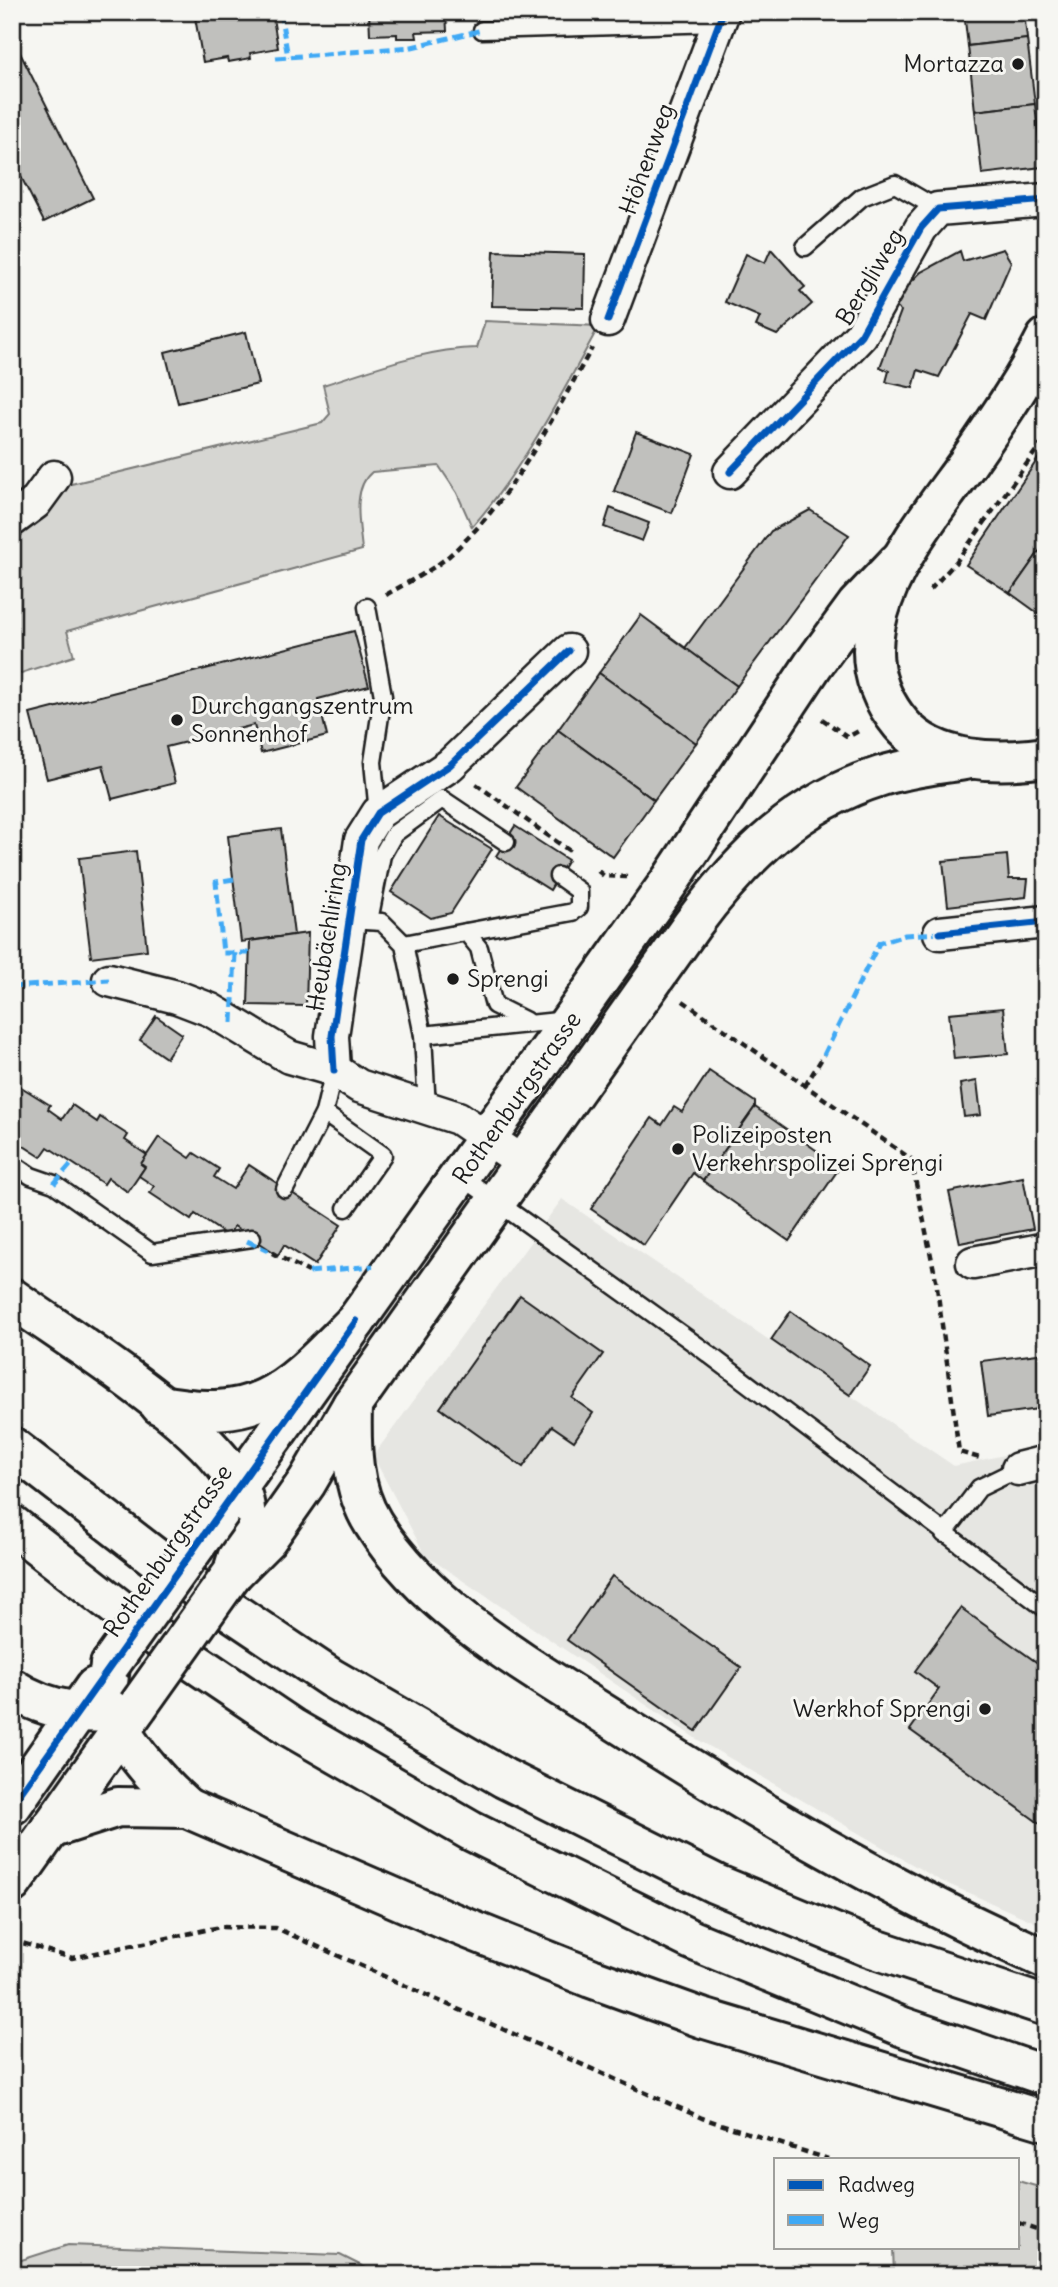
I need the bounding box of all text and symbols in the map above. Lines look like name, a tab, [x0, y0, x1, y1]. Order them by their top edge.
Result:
place label: Mortazza	[903, 48, 1004, 78]
marker: Mortazza	[1010, 56, 1026, 72]
street label: Höhenweg	[612, 99, 680, 218]
street label: Bergliweg	[829, 223, 910, 330]
place label: Durchgangszentrum Sonnenhof	[191, 690, 414, 748]
marker: Durchgangszentrum Sonnenhof	[169, 712, 185, 728]
street label: Heubächliring	[299, 860, 353, 1013]
place label: Sprengi	[467, 963, 549, 993]
marker: Sprengi	[445, 971, 461, 987]
street label: Rothenburgstrasse	[445, 1005, 587, 1190]
place label: Polizeiposten Verkehrspolizei Sprengi	[692, 1119, 943, 1177]
marker: Polizeiposten Verkehrspolizei Sprengi	[670, 1141, 686, 1157]
street label: Rothenburgstrasse	[96, 1458, 238, 1643]
place label: Werkhof Sprengi	[793, 1693, 971, 1723]
marker: Werkhof Sprengi	[977, 1701, 993, 1717]
legend	[774, 2158, 1020, 2248]
text: Radweg	[838, 2171, 915, 2198]
text: Weg	[838, 2207, 879, 2234]

